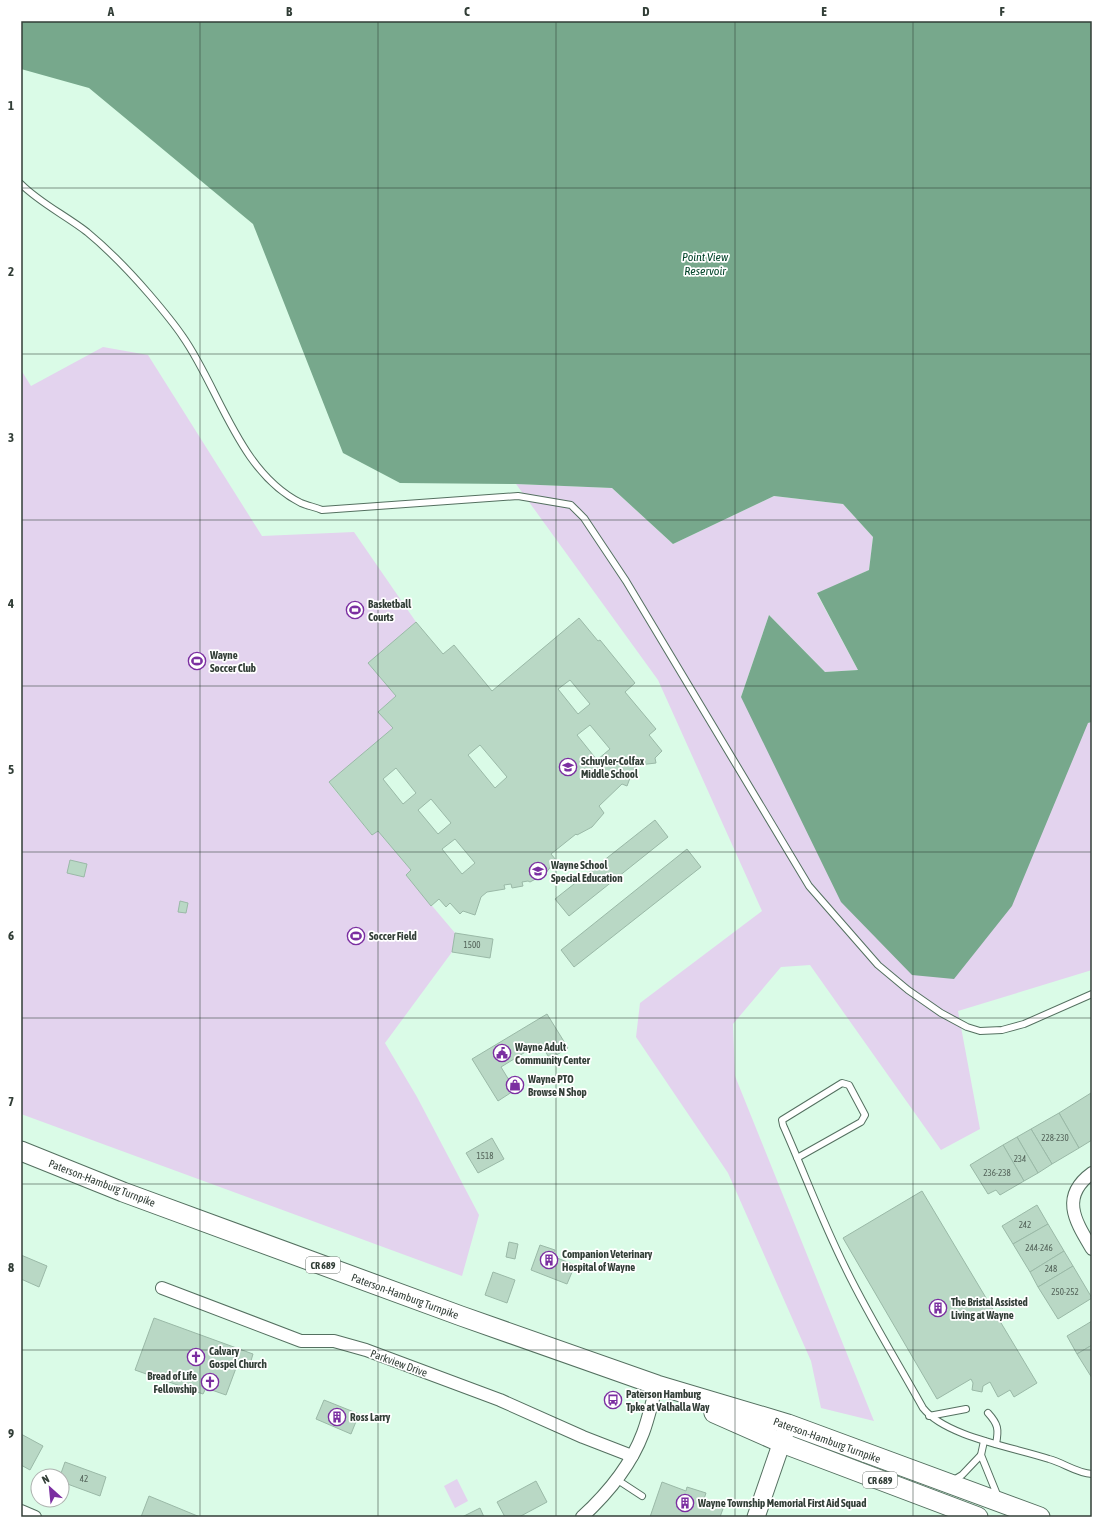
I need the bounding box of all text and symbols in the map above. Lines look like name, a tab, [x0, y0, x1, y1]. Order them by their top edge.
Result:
text: A	[107, 4, 115, 19]
text: B	[286, 4, 293, 19]
text: C	[464, 4, 470, 19]
text: D	[642, 4, 650, 19]
text: E	[821, 4, 827, 19]
text: F	[999, 4, 1005, 19]
text: 1	[8, 98, 14, 113]
water label: Point View Reservoir	[682, 250, 729, 278]
text: 2	[8, 264, 14, 279]
text: 3	[8, 430, 14, 445]
text: 4	[7, 596, 14, 611]
place label: Basketball Courts	[368, 598, 412, 623]
sports icon: Basketball Courts	[345, 600, 365, 620]
place label: Wayne Soccer Club	[209, 649, 256, 674]
sports icon: Wayne Soccer Club	[187, 651, 207, 671]
place label: Schuyler-Colfax Middle School	[581, 755, 645, 780]
school or university icon: Schuyler-Colfax Middle School	[558, 757, 578, 777]
text: 5	[8, 762, 14, 777]
place label: Wayne School Special Education	[550, 859, 623, 884]
school or university icon: Wayne School Special Education	[528, 861, 548, 881]
sports icon: Soccer Field	[346, 926, 366, 946]
text: 6	[8, 928, 14, 943]
place label: Soccer Field	[369, 930, 417, 942]
house number: 1500	[464, 940, 480, 950]
place label: Wayne Adult Community Center	[514, 1041, 591, 1066]
public building icon: Wayne Adult Community Center	[492, 1043, 512, 1063]
place label: Wayne PTO Browse N Shop	[527, 1073, 587, 1098]
shop icon: Wayne PTO Browse N Shop	[505, 1075, 525, 1095]
text: 7	[8, 1094, 14, 1109]
house number: 228-230	[1041, 1133, 1069, 1143]
house number: 1518	[477, 1151, 493, 1161]
house number: 234	[1014, 1154, 1026, 1164]
street label: Paterson-Hamburg Turnpike	[47, 1157, 157, 1209]
house number: 236-238	[983, 1168, 1011, 1178]
house number: 242	[1019, 1220, 1031, 1230]
house number: 244-246	[1025, 1243, 1053, 1253]
place label: Companion Veterinary Hospital of Wayne	[562, 1248, 653, 1273]
building icon: Companion Veterinary Hospital of Wayne	[539, 1250, 559, 1270]
road number: CR 689	[306, 1257, 340, 1273]
text: 8	[8, 1260, 14, 1275]
house number: 248	[1045, 1264, 1057, 1274]
street label: Paterson-Hamburg Turnpike	[350, 1271, 460, 1321]
house number: 250-252	[1051, 1287, 1079, 1297]
place label: The Bristal Assisted Living at Wayne	[951, 1296, 1028, 1321]
building icon: The Bristal Assisted Living at Wayne	[928, 1298, 948, 1318]
place label: Calvary Gospel Church	[209, 1345, 267, 1370]
church icon: Calvary Gospel Church	[186, 1347, 206, 1367]
street label: Parkview Drive	[369, 1347, 429, 1379]
place label: Bread of Life Fellowship	[147, 1370, 197, 1395]
church icon: Bread of Life Fellowship	[200, 1372, 220, 1392]
place label: Paterson Hamburg Tpke at Valhalla Way	[626, 1388, 710, 1413]
bus stop icon: Paterson Hamburg Tpke at Valhalla Way	[603, 1390, 623, 1410]
building icon: Ross Larry	[327, 1407, 347, 1427]
place label: Ross Larry	[350, 1411, 391, 1423]
street label: Paterson-Hamburg Turnpike	[772, 1415, 882, 1465]
text: 9	[8, 1426, 14, 1441]
north arrow	[30, 1468, 70, 1508]
text: N	[40, 1472, 51, 1486]
road number: CR 689	[863, 1472, 897, 1488]
house number: 42	[80, 1474, 88, 1484]
building icon: Wayne Township Memorial First Aid Squad	[675, 1493, 695, 1513]
place label: Wayne Township Memorial First Aid Squad	[697, 1497, 866, 1509]

